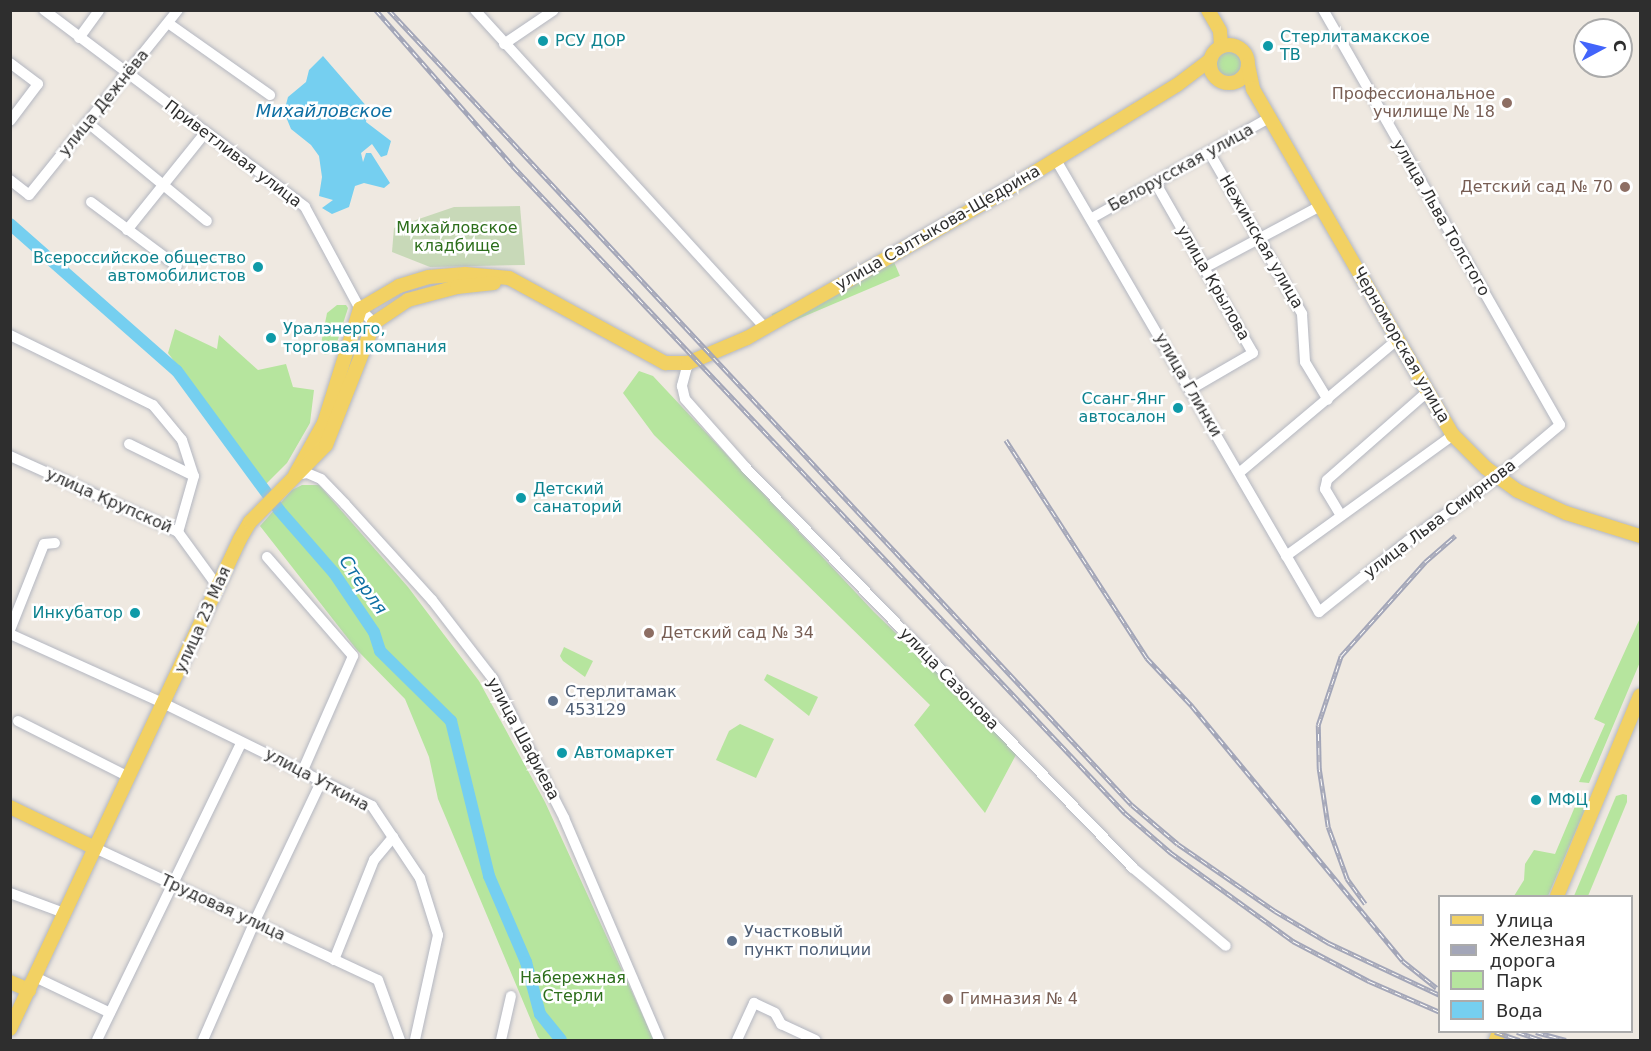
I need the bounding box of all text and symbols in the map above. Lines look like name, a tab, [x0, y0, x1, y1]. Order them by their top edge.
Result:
north arrow	[1573, 18, 1633, 78]
place label: Стерлитамакское ТВ	[1280, 27, 1430, 65]
place label: РСУ ДОР	[555, 31, 625, 51]
marker: РСУ ДОР	[536, 34, 550, 48]
marker: Стерлитамакское ТВ	[1261, 39, 1275, 53]
text: С	[1609, 39, 1630, 53]
street label: улица Дежнёва	[55, 46, 153, 160]
place label: Профессиональное училище № 18	[1332, 84, 1495, 122]
street label: Приветливая улица	[161, 96, 305, 212]
marker: Профессиональное училище № 18	[1500, 96, 1514, 110]
water label: Михайловское	[256, 100, 392, 122]
street label: Белорусская улица	[1105, 120, 1257, 216]
street label: улица Льва Толстого	[1388, 136, 1494, 300]
street label: улица Салтыкова-Щедрина	[832, 162, 1044, 294]
street label: Нежинская улица	[1215, 172, 1307, 312]
place label: Детский сад № 70	[1460, 177, 1613, 197]
marker: Детский сад № 70	[1618, 180, 1632, 194]
park label: Михайловское кладбище	[396, 218, 518, 256]
street label: улица Крылова	[1172, 222, 1254, 344]
place label: Всероссийское общество автомобилистов	[33, 248, 246, 286]
marker: Всероссийское общество автомобилистов	[251, 260, 265, 274]
street label: Черноморская улица	[1348, 264, 1454, 426]
place label: Уралэнерго, торговая компания	[283, 319, 447, 357]
street label: улица Глинки	[1150, 330, 1226, 440]
marker: Уралэнерго, торговая компания	[264, 331, 278, 345]
place label: Ссанг-Янг автосалон	[1079, 389, 1166, 427]
marker: Ссанг-Янг автосалон	[1171, 401, 1185, 415]
street label: улица Льва Смирнова	[1360, 456, 1520, 582]
street label: улица Крупской	[43, 465, 175, 537]
place label: Детский санаторий	[533, 479, 622, 517]
marker: Детский санаторий	[514, 491, 528, 505]
water label: Стерля	[334, 551, 392, 619]
street label: улица 23 Мая	[171, 564, 235, 676]
place label: Инкубатор	[33, 603, 123, 623]
marker: Инкубатор	[128, 606, 142, 620]
place label: Детский сад № 34	[661, 623, 814, 643]
street label: улица Сазонова	[895, 624, 1003, 734]
marker: Детский сад № 34	[642, 626, 656, 640]
street label: улица Шафиева	[483, 674, 563, 804]
place label: Стерлитамак 453129	[565, 682, 677, 720]
marker: Стерлитамак 453129	[546, 694, 560, 708]
place label: Автомаркет	[574, 743, 674, 763]
street label: улица Уткина	[262, 744, 372, 816]
marker: Автомаркет	[555, 746, 569, 760]
place label: МФЦ	[1548, 790, 1588, 810]
marker: МФЦ	[1529, 793, 1543, 807]
street label: Трудовая улица	[158, 871, 288, 945]
legend	[1438, 895, 1633, 1033]
text: Улица	[1496, 910, 1553, 931]
place label: Участковый пункт полиции	[744, 922, 871, 960]
text: Железная дорога	[1489, 929, 1586, 971]
marker: Участковый пункт полиции	[725, 934, 739, 948]
park label: Набережная Стерли	[520, 968, 626, 1006]
text: Парк	[1496, 970, 1543, 991]
place label: Гимназия № 4	[960, 989, 1078, 1009]
marker: Гимназия № 4	[941, 992, 955, 1006]
text: Вода	[1496, 1000, 1543, 1021]

